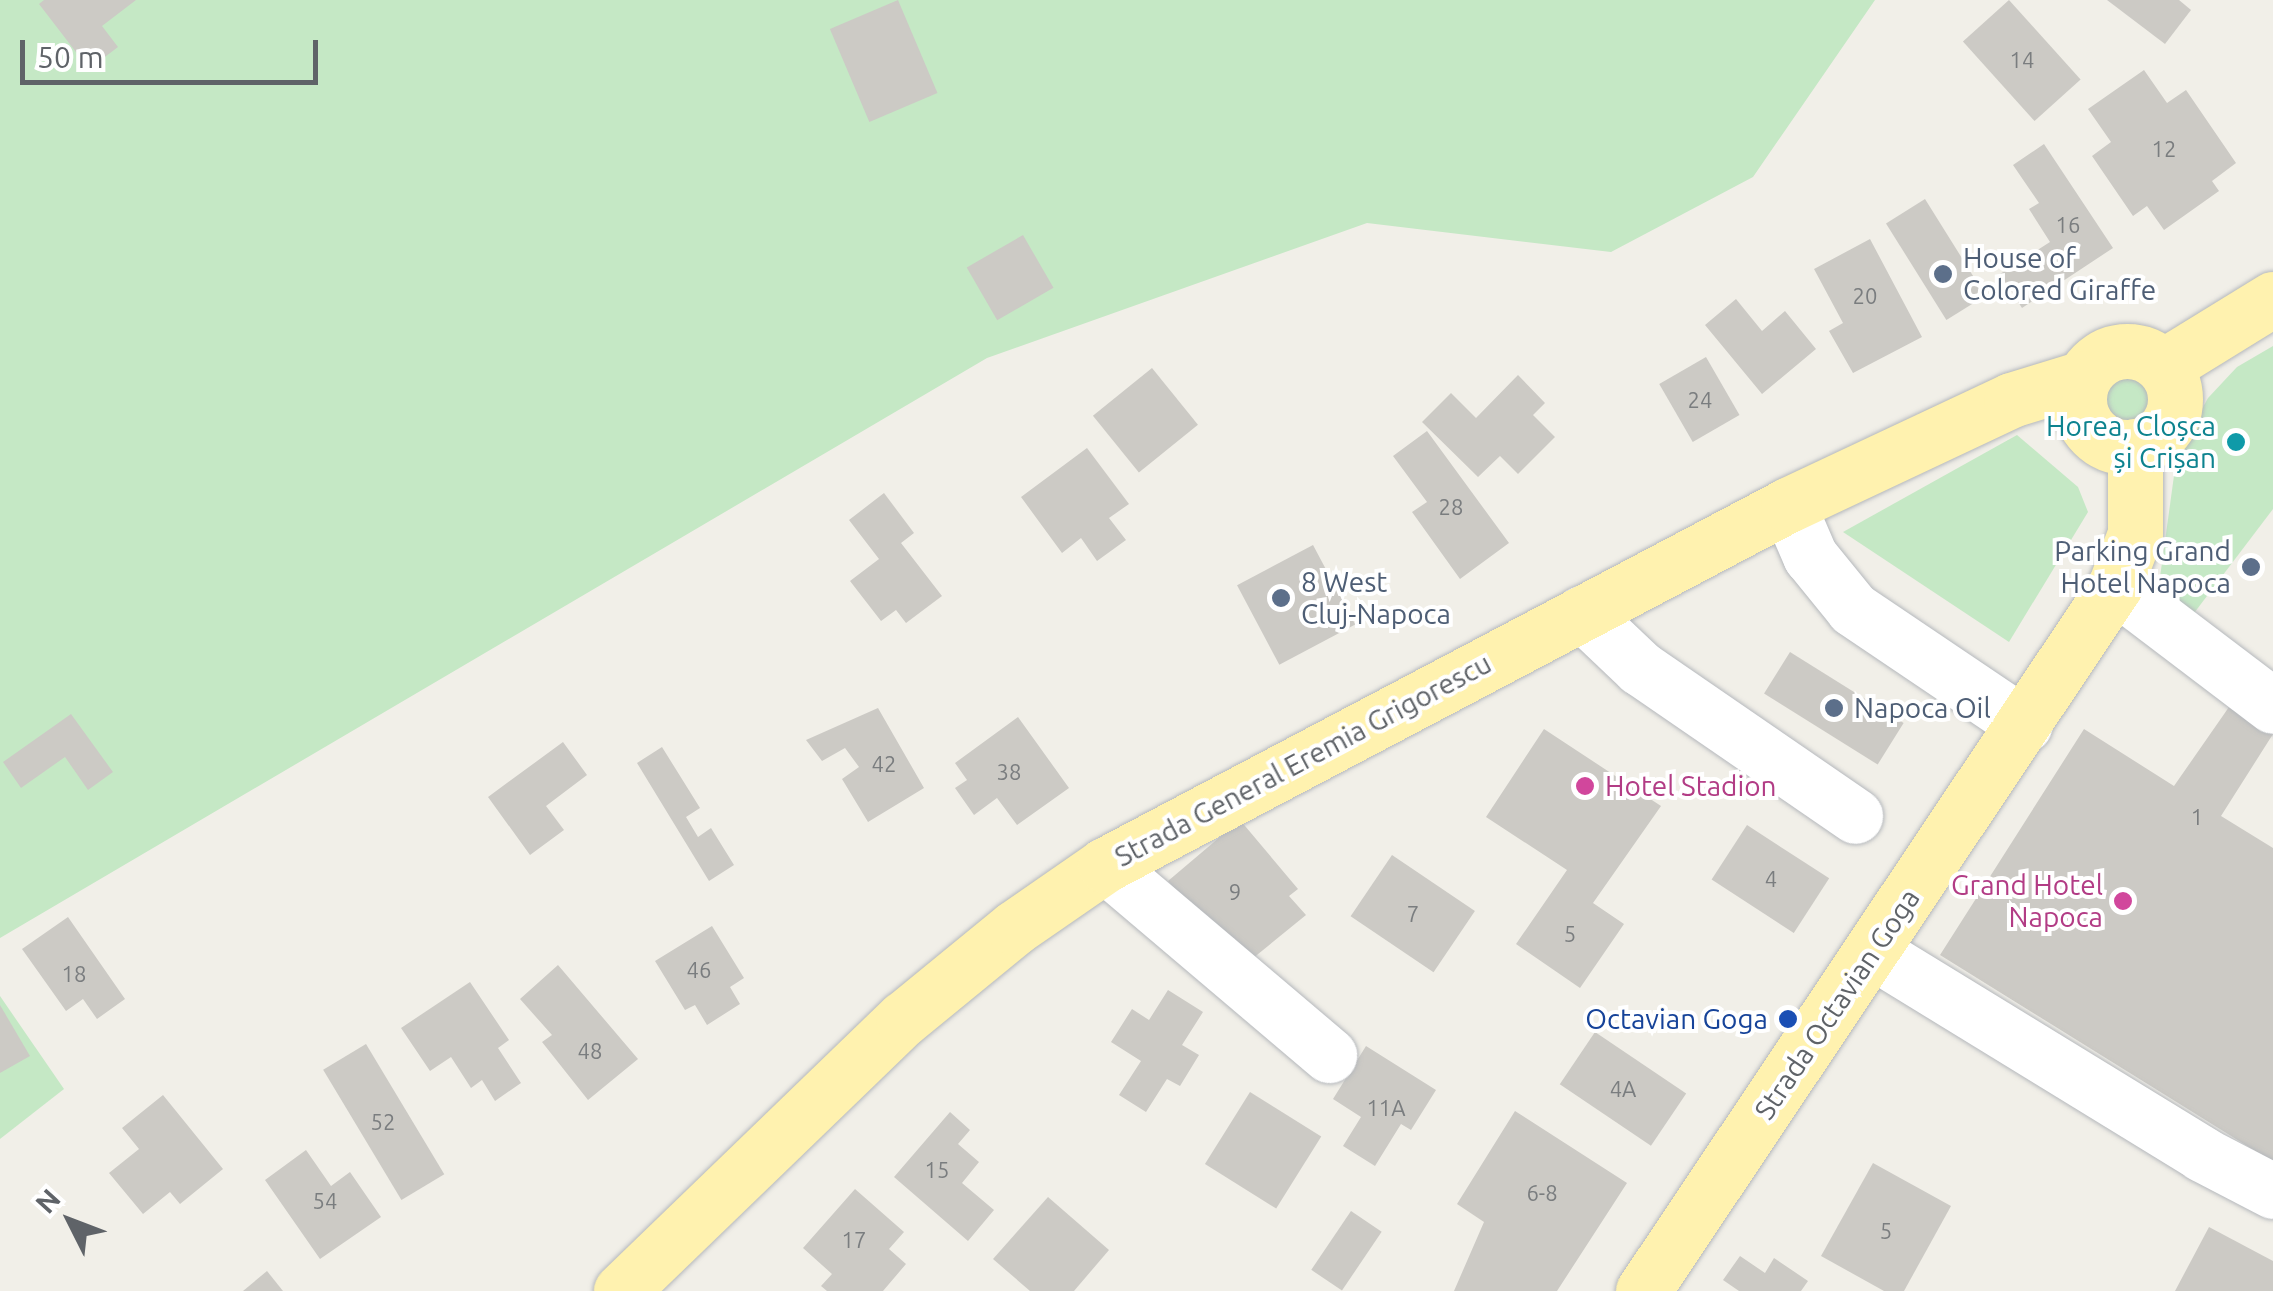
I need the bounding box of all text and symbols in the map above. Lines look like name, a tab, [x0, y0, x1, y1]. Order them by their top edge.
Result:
scale bar	[25, 20, 322, 82]
text: 50 m	[37, 40, 104, 74]
house number: 14	[2010, 47, 2034, 73]
house number: 12	[2152, 136, 2176, 162]
house number: 16	[2056, 212, 2080, 238]
place label: House of Colored Giraffe	[1963, 241, 2156, 307]
marker: House of Colored Giraffe	[1932, 263, 1954, 285]
house number: 20	[1853, 283, 1877, 309]
house number: 24	[1688, 387, 1712, 413]
place label: Horea, Cloșca și Crișan	[2046, 409, 2216, 475]
marker: Horea, Cloșca și Crișan	[2225, 431, 2247, 453]
house number: 28	[1439, 494, 1463, 520]
place label: Parking Grand Hotel Napoca	[2054, 534, 2231, 600]
marker: Parking Grand Hotel Napoca	[2240, 556, 2262, 578]
place label: 8 West Cluj-Napoca	[1301, 565, 1451, 631]
marker: 8 West Cluj-Napoca	[1270, 587, 1292, 609]
street label: Strada General Eremia Grigorescu	[1109, 646, 1497, 874]
place label: Napoca Oil	[1854, 691, 1991, 725]
marker: Napoca Oil	[1823, 697, 1845, 719]
house number: 42	[872, 751, 896, 777]
house number: 38	[997, 759, 1021, 785]
place label: Hotel Stadion	[1605, 769, 1777, 803]
marker: Hotel Stadion	[1574, 775, 1596, 797]
house number: 1	[2191, 804, 2203, 830]
house number: 4	[1765, 866, 1777, 892]
place label: Grand Hotel Napoca	[1951, 868, 2103, 934]
house number: 9	[1229, 879, 1241, 905]
street label: Strada Octavian Goga	[1747, 882, 1927, 1126]
marker: Grand Hotel Napoca	[2112, 890, 2134, 912]
house number: 7	[1407, 901, 1419, 927]
house number: 5	[1564, 921, 1576, 947]
house number: 46	[687, 957, 711, 983]
house number: 18	[62, 961, 86, 987]
place label: Octavian Goga	[1585, 1002, 1768, 1036]
marker: Octavian Goga	[1777, 1008, 1799, 1030]
house number: 48	[578, 1038, 602, 1064]
house number: 4A	[1610, 1076, 1636, 1102]
house number: 11A	[1366, 1095, 1406, 1121]
house number: 52	[371, 1109, 395, 1135]
house number: 15	[925, 1157, 949, 1183]
north arrow	[20, 1171, 120, 1271]
house number: 6-8	[1526, 1180, 1558, 1206]
text: N	[29, 1182, 66, 1219]
house number: 54	[313, 1188, 337, 1214]
house number: 5	[1880, 1218, 1892, 1244]
house number: 17	[842, 1227, 866, 1253]

